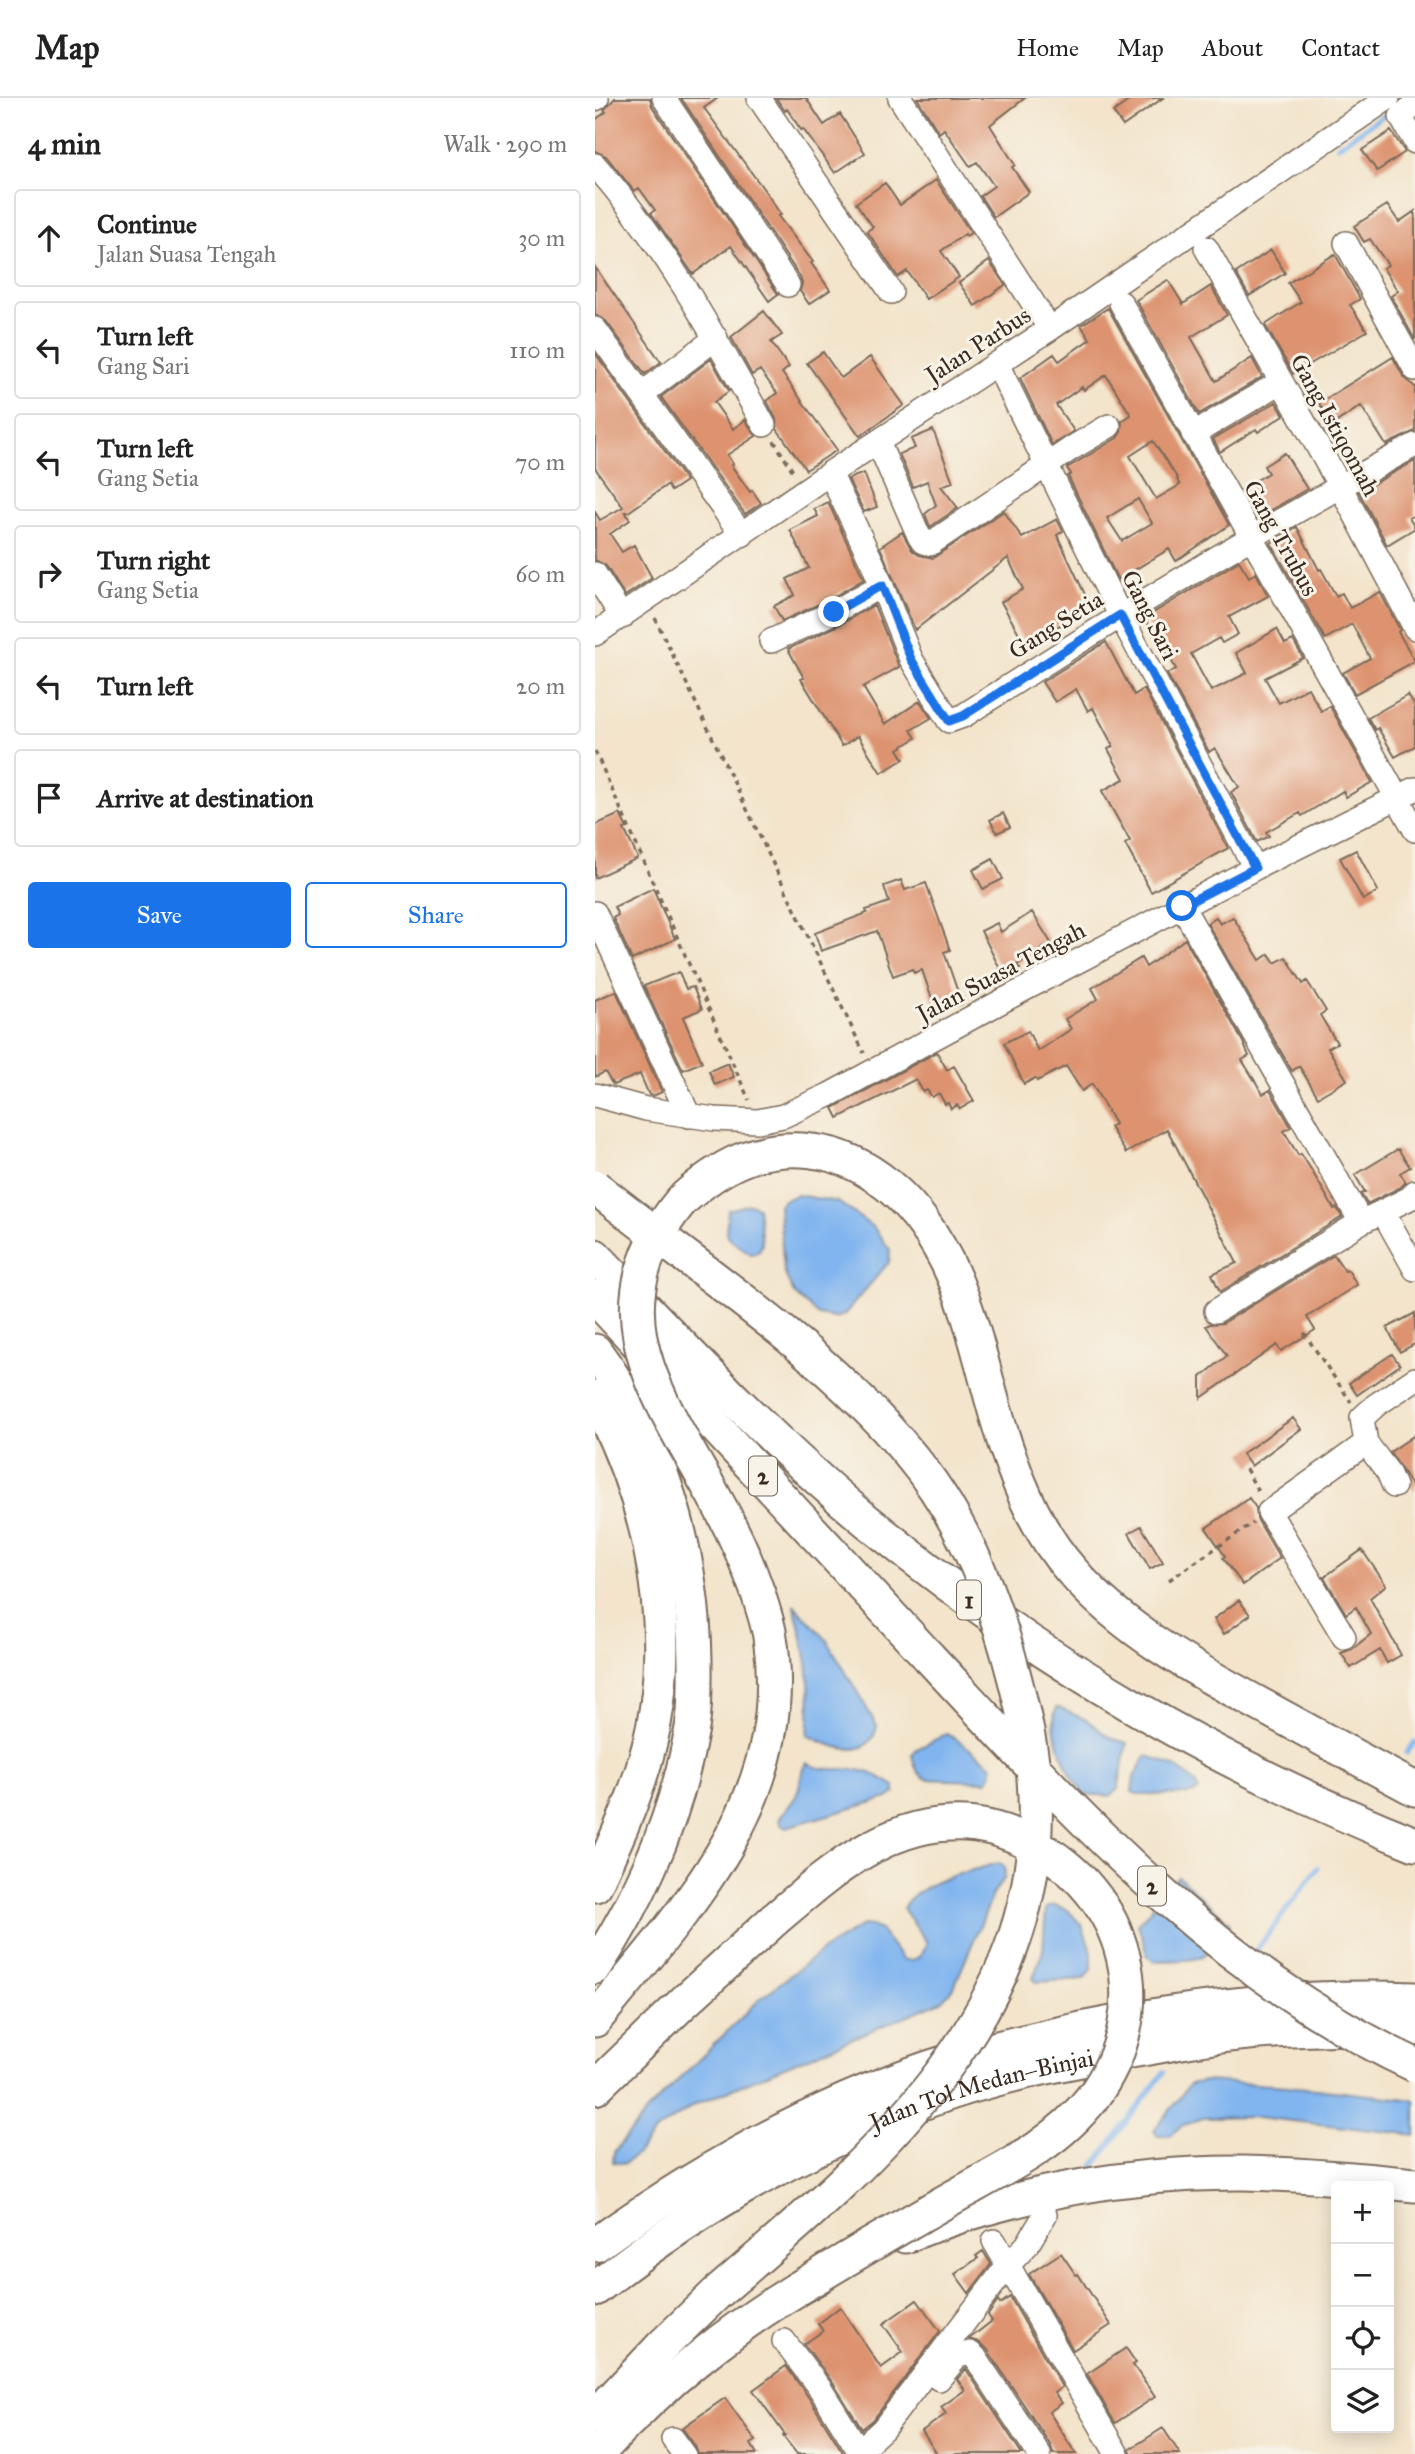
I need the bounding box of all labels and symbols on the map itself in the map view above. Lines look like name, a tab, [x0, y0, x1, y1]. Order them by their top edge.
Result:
street label: Jalan Parbus	[917, 300, 1036, 392]
street label: Gang Istiqomah	[1284, 349, 1386, 501]
street label: Gang Trubus	[1237, 475, 1325, 601]
street label: Gang Sari	[1115, 565, 1185, 665]
street label: Gang Setia	[1003, 584, 1110, 666]
route end	[818, 596, 849, 627]
route start	[1166, 890, 1197, 921]
street label: Jalan Suasa Tengah	[909, 915, 1091, 1031]
road number: 2	[749, 1456, 777, 1496]
road number: 1	[957, 1581, 981, 1620]
road number: 2	[1138, 1866, 1166, 1906]
street label: Jalan Tol Medan–Binjai	[862, 2043, 1097, 2139]

